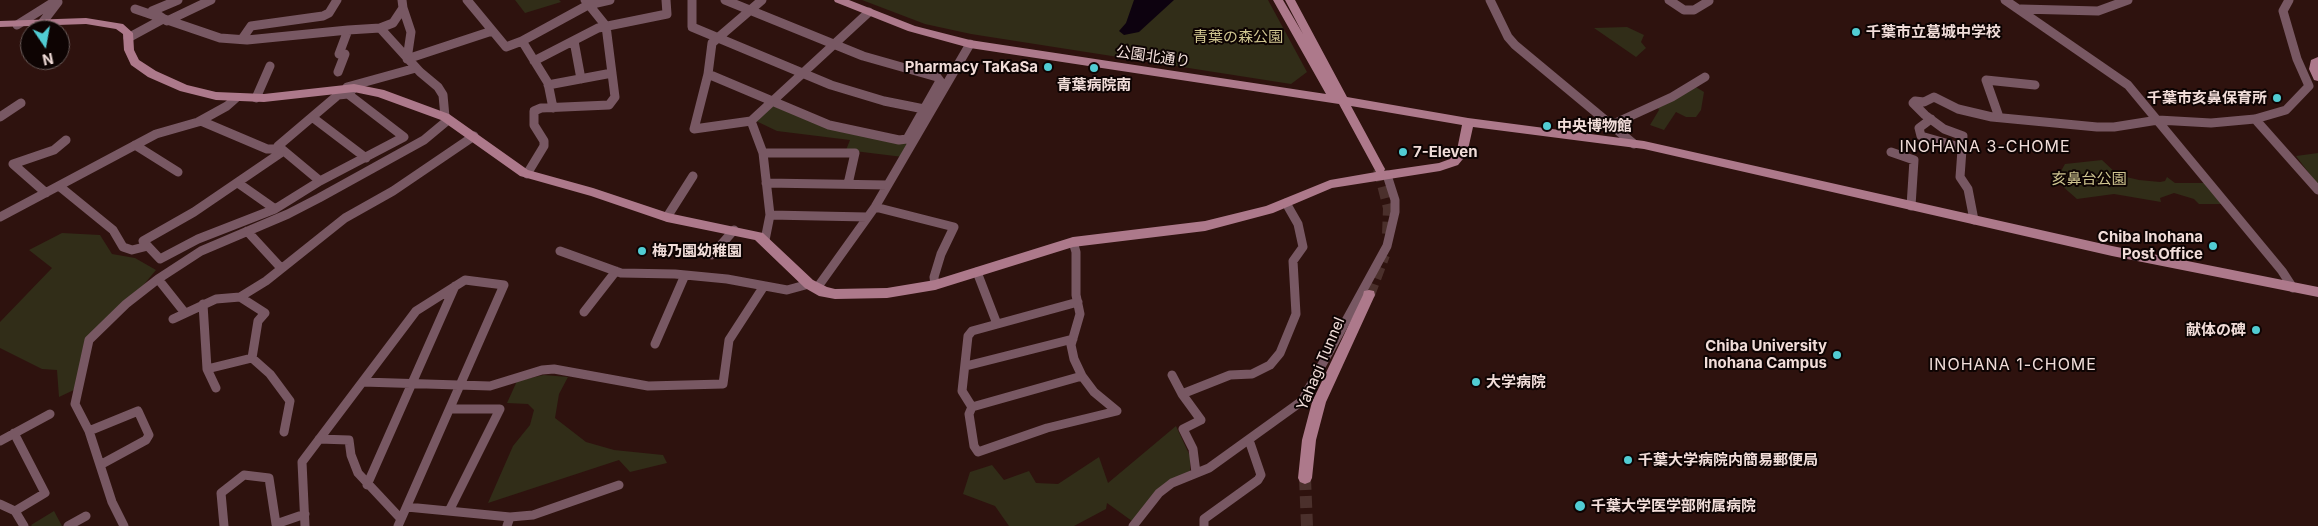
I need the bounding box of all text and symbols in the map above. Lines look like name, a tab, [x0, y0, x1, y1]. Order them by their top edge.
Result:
north arrow	[20, 20, 70, 70]
place label: 千葉市立葛城中学校	[1866, 23, 2001, 41]
marker: 千葉市立葛城中学校	[1850, 26, 1862, 38]
park label: 青葉の森公園	[1193, 28, 1283, 46]
street label: 公園北通り	[1115, 43, 1191, 71]
text: N	[41, 50, 55, 69]
place label: Pharmacy TaKaSa	[905, 58, 1038, 76]
marker: Pharmacy TaKaSa	[1042, 61, 1054, 73]
marker: 青葉病院南	[1088, 62, 1100, 74]
place label: 青葉病院南	[1057, 76, 1131, 94]
place label: 千葉市亥鼻保育所	[2147, 89, 2267, 107]
marker: 千葉市亥鼻保育所	[2271, 92, 2283, 104]
place label: 中央博物館	[1557, 117, 1632, 135]
marker: 中央博物館	[1541, 120, 1553, 132]
district label: INOHANA 3-CHOME	[1898, 137, 2072, 157]
place label: 7-Eleven	[1413, 143, 1478, 161]
marker: 7-Eleven	[1397, 146, 1409, 158]
park label: 亥鼻台公園	[2052, 170, 2126, 188]
place label: Chiba Inohana Post Office	[2098, 228, 2203, 263]
marker: Chiba Inohana Post Office	[2207, 240, 2219, 252]
place label: 梅乃園幼稚園	[652, 242, 742, 260]
marker: 梅乃園幼稚園	[636, 245, 648, 257]
street label: Yahagi Tunnel	[1293, 315, 1349, 413]
place label: 献体の碑	[2186, 321, 2246, 339]
marker: 献体の碑	[2250, 324, 2262, 336]
place label: Chiba University Inohana Campus	[1704, 337, 1827, 372]
marker: Chiba University Inohana Campus	[1831, 349, 1843, 361]
district label: INOHANA 1-CHOME	[1927, 355, 2099, 375]
place label: 大学病院	[1486, 373, 1546, 391]
marker: 大学病院	[1470, 376, 1482, 388]
place label: 千葉大学病院内簡易郵便局	[1638, 451, 1818, 469]
marker: 千葉大学病院内簡易郵便局	[1622, 454, 1634, 466]
place label: 千葉大学医学部附属病院	[1591, 497, 1756, 515]
marker: 千葉大学医学部附属病院	[1573, 499, 1587, 513]

